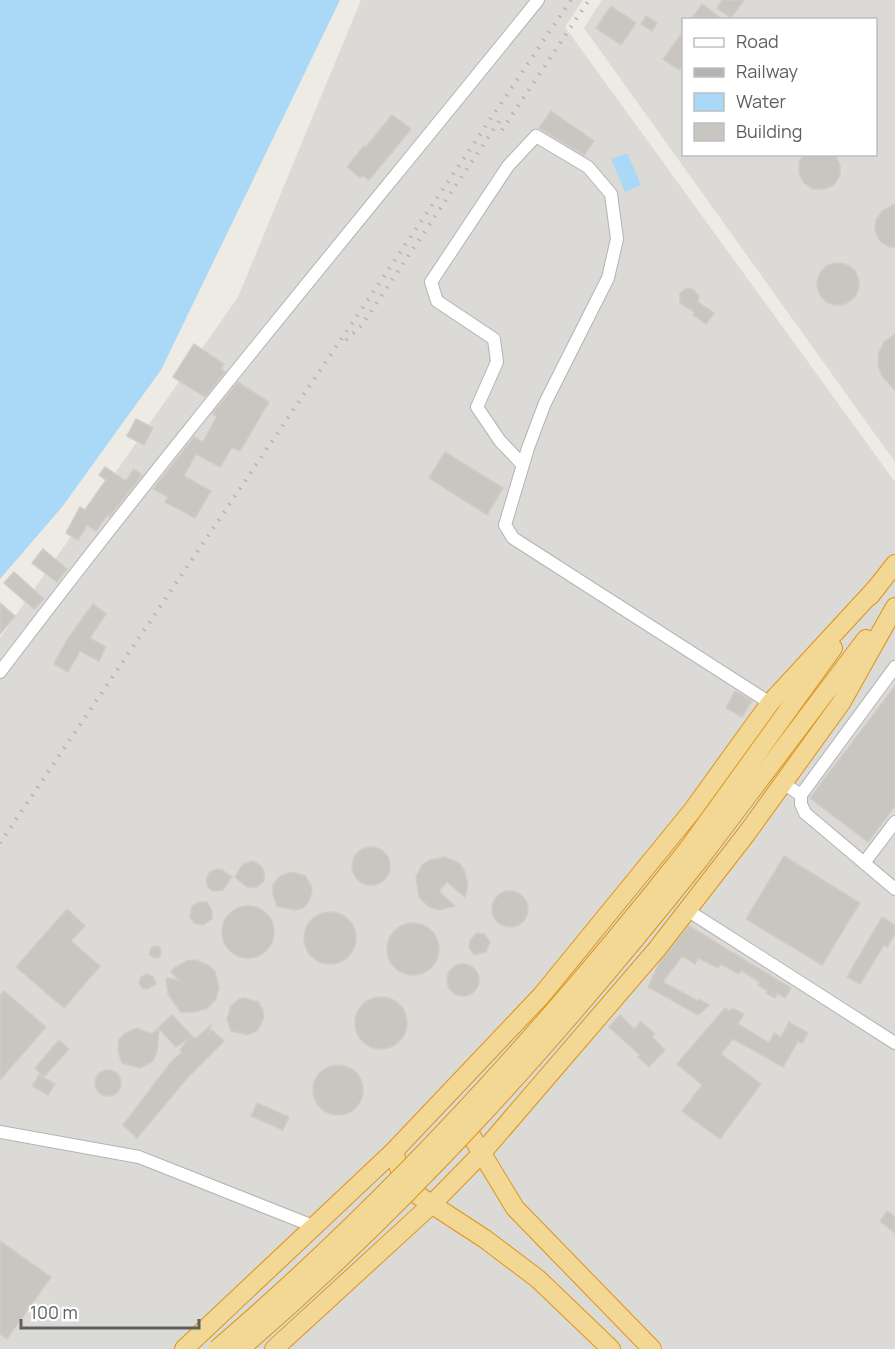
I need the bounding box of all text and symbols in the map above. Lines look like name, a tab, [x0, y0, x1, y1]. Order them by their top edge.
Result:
legend	[682, 18, 877, 156]
text: Road	[736, 29, 779, 53]
text: Railway	[736, 59, 798, 83]
text: Water	[736, 89, 786, 113]
text: Building	[736, 119, 802, 143]
scale bar	[21, 1292, 200, 1330]
text: 100 m	[30, 1300, 78, 1324]

